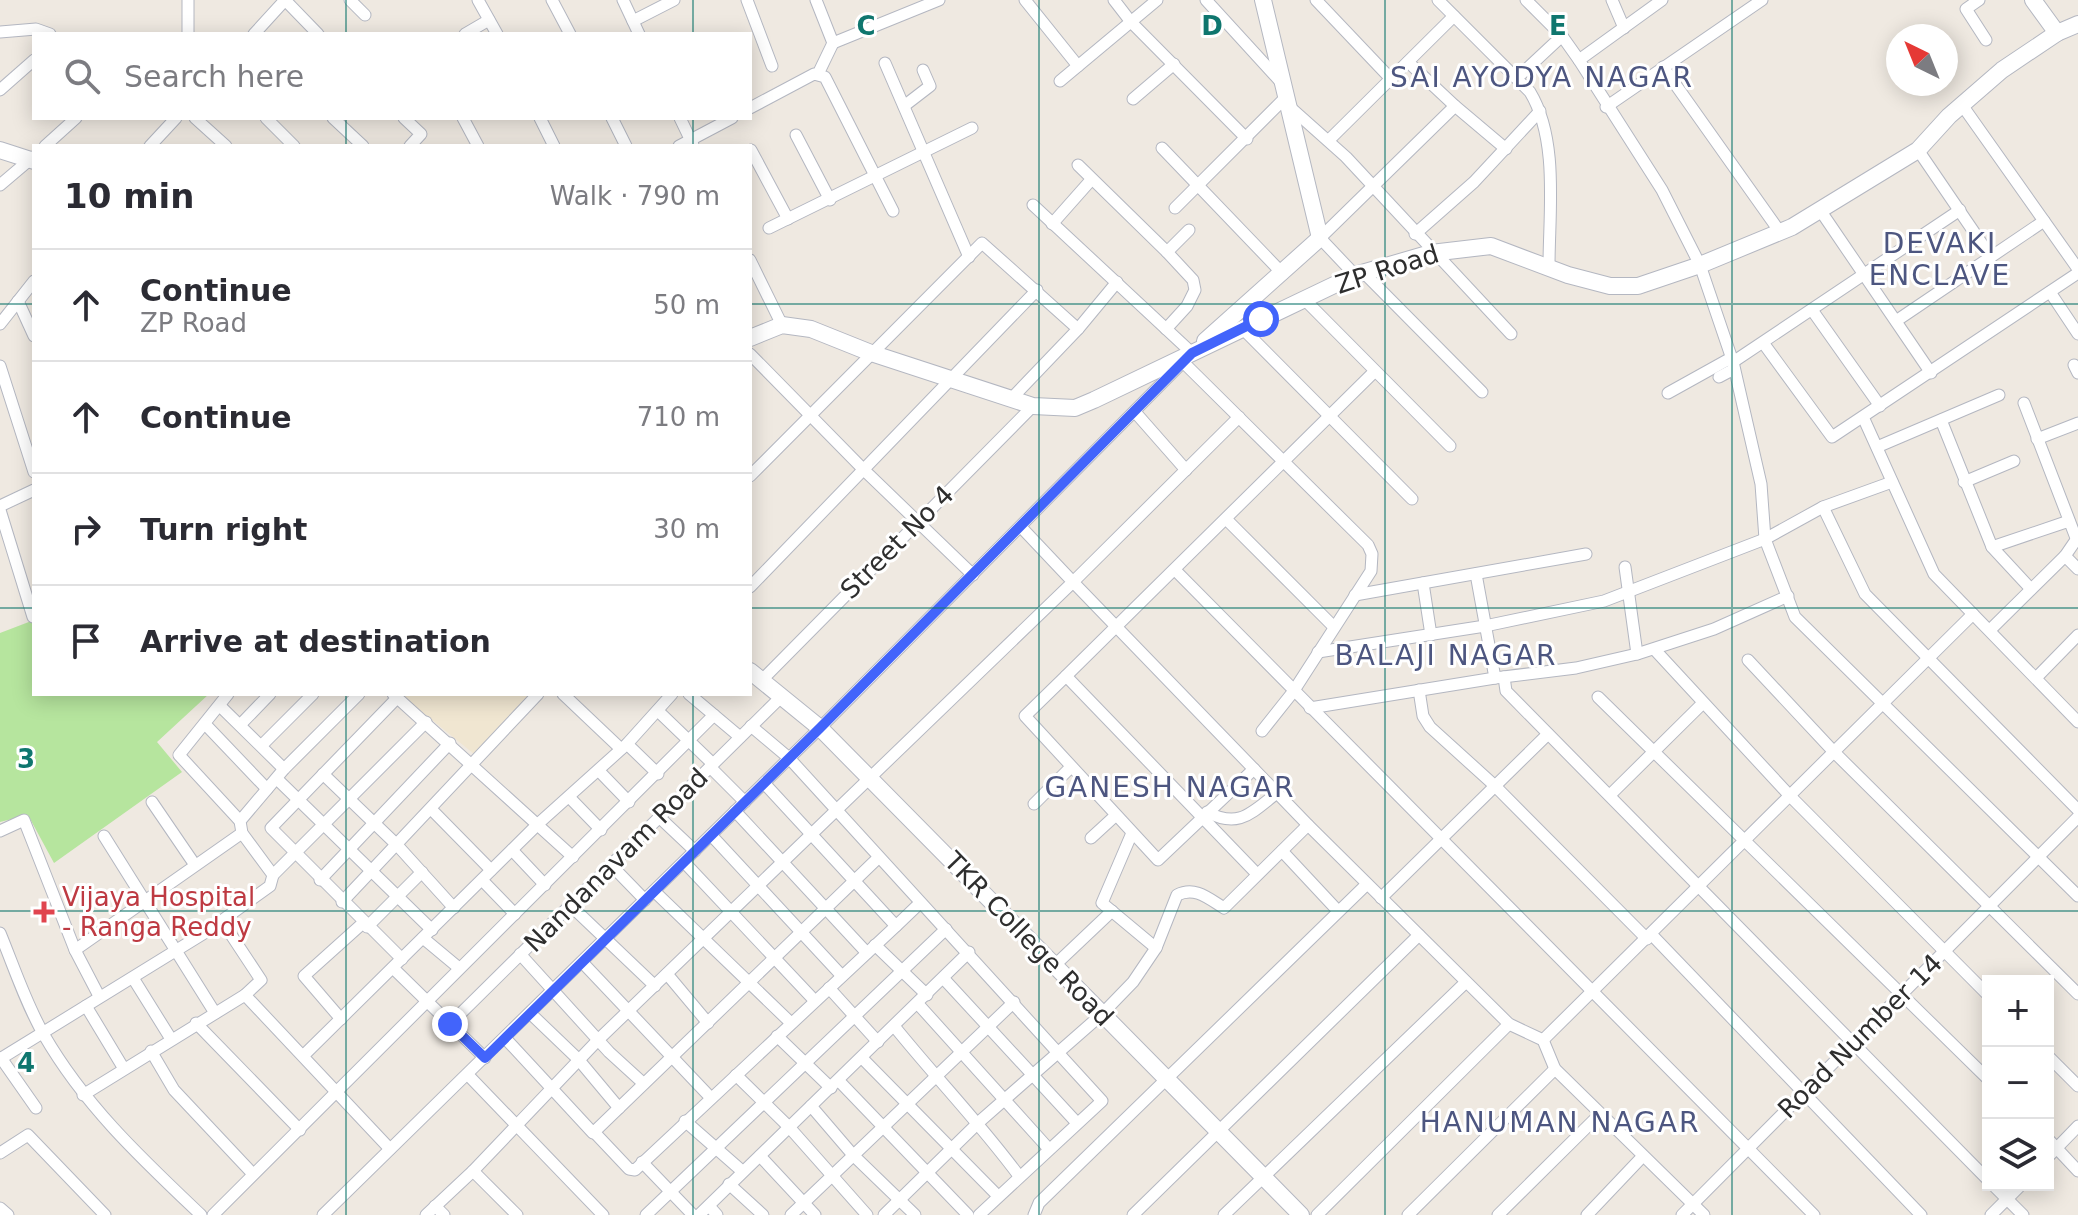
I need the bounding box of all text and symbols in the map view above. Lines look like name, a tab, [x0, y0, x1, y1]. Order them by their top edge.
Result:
text: C	[856, 11, 876, 41]
text: D	[1201, 11, 1223, 41]
text: E	[1549, 11, 1567, 41]
north arrow	[1886, 24, 1958, 96]
search box	[32, 32, 752, 120]
icon: search	[60, 54, 104, 98]
text: Search here	[124, 59, 304, 94]
district label: SAI AYODYA NAGAR	[1390, 61, 1694, 94]
text: 10 min	[64, 176, 194, 216]
text: Walk · 790 m	[550, 181, 720, 211]
district label: DEVAKI ENCLAVE	[1869, 227, 2011, 292]
street label: ZP Road	[1331, 238, 1443, 300]
text: Continue	[140, 273, 292, 308]
icon: ahead	[64, 283, 108, 327]
text: 50 m	[653, 290, 720, 320]
route start	[1243, 301, 1279, 337]
text: ZP Road	[140, 308, 247, 338]
icon: ahead	[64, 395, 108, 439]
text: Continue	[140, 400, 292, 435]
text: 710 m	[637, 402, 720, 432]
street label: Street No 4	[834, 479, 960, 605]
icon: right	[64, 507, 108, 551]
text: Turn right	[140, 512, 307, 547]
text: 30 m	[653, 514, 720, 544]
icon: arrive	[64, 619, 108, 663]
text: Arrive at destination	[140, 624, 491, 659]
district label: BALAJI NAGAR	[1334, 639, 1558, 672]
text: 3	[17, 744, 35, 774]
street label: Nandanavam Road	[518, 762, 714, 958]
district label: GANESH NAGAR	[1044, 771, 1296, 804]
street label: TKR College Road	[938, 845, 1120, 1032]
place label: Vijaya Hospital - Ranga Reddy	[62, 882, 255, 942]
marker: Vijaya Hospital - Ranga Reddy	[33, 901, 55, 923]
street label: Road Number 14	[1772, 948, 1948, 1124]
map controls	[1982, 975, 2054, 1191]
button: +	[1982, 975, 2054, 1047]
route end	[432, 1006, 468, 1042]
button: −	[1982, 1047, 2054, 1119]
text: 4	[17, 1048, 35, 1078]
district label: HANUMAN NAGAR	[1420, 1106, 1700, 1139]
button: layers	[1982, 1119, 2054, 1191]

